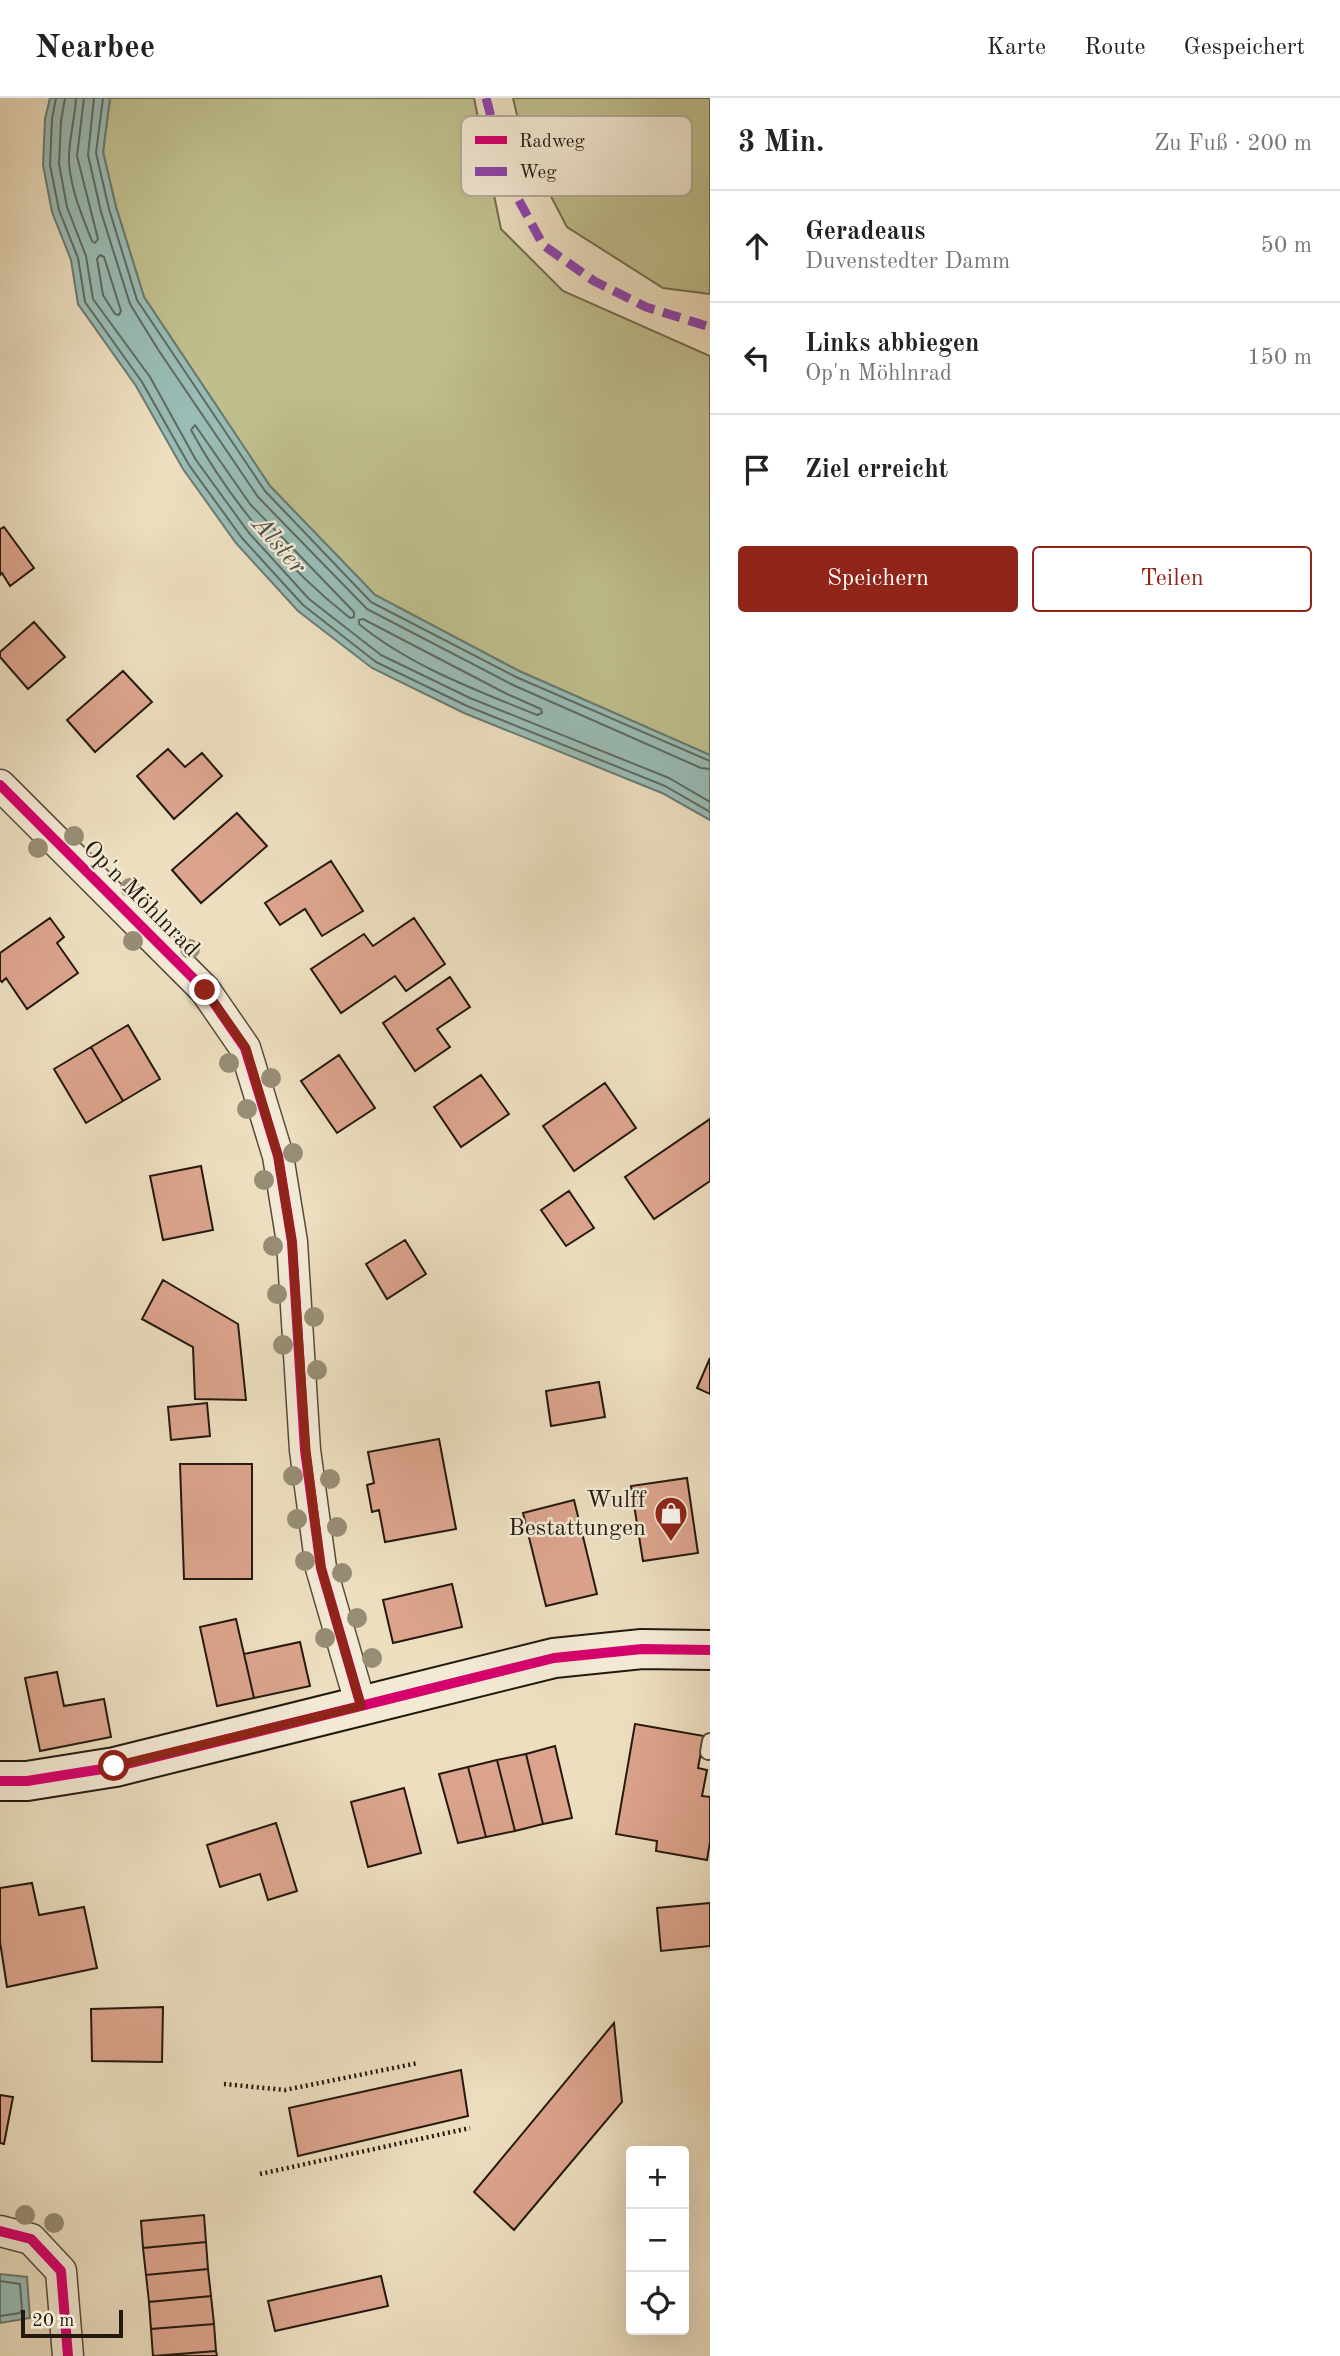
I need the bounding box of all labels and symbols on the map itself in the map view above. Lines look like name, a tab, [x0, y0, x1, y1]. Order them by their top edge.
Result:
legend	[461, 116, 692, 196]
text: Radweg	[519, 133, 585, 152]
text: Weg	[519, 164, 557, 183]
water label: Alster	[245, 510, 311, 580]
street label: Op'n Möhlnrad	[78, 837, 203, 962]
route end	[189, 974, 220, 1005]
place label: Wulff Bestattungen	[508, 1489, 647, 1541]
shop icon: Wulff Bestattungen	[652, 1494, 690, 1543]
route start	[98, 1750, 129, 1781]
scale bar	[21, 2307, 122, 2339]

